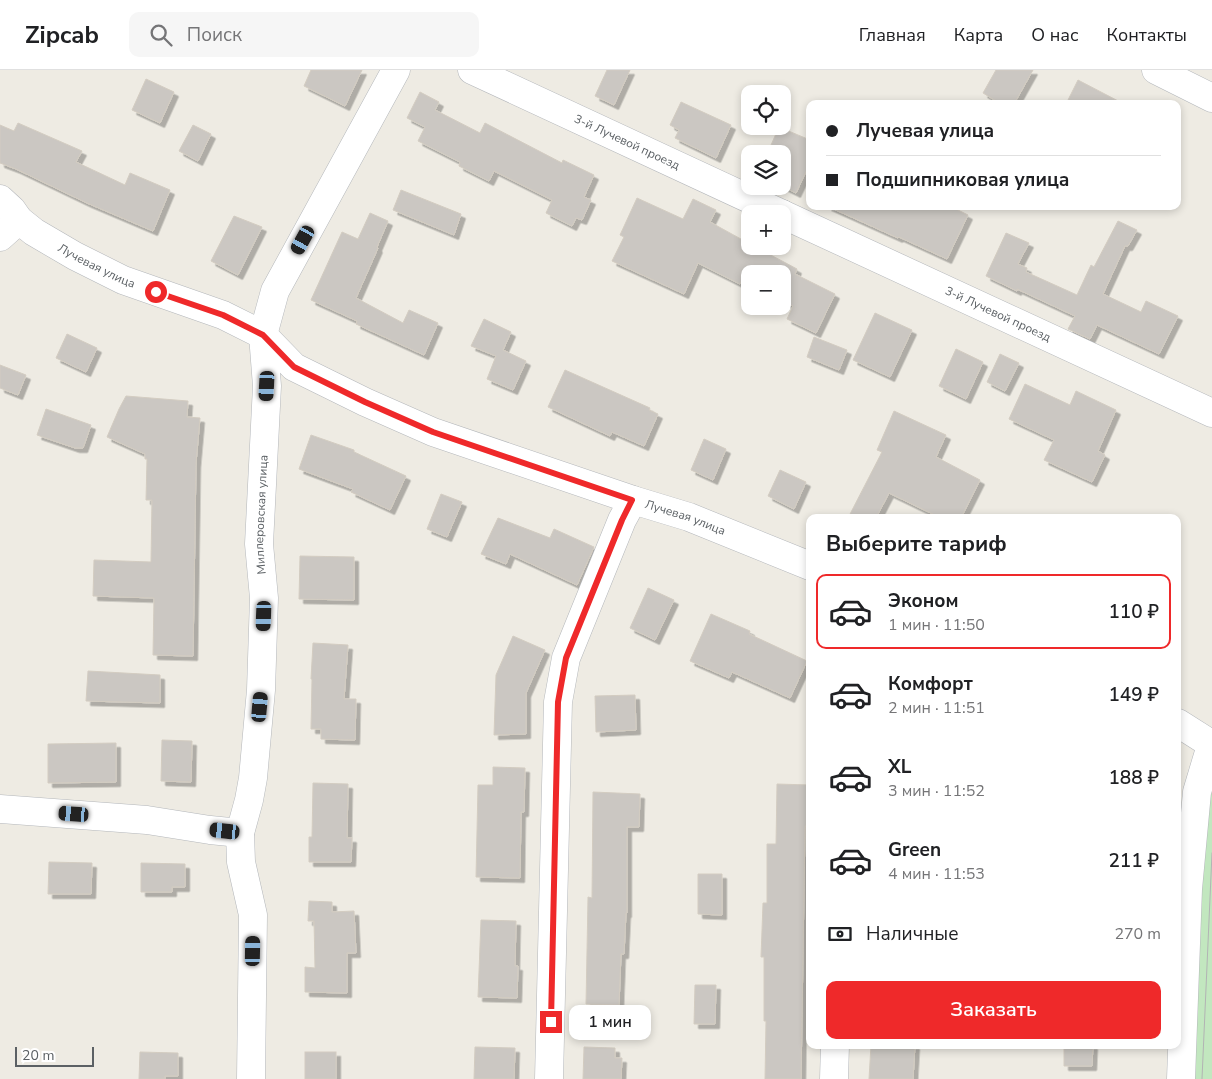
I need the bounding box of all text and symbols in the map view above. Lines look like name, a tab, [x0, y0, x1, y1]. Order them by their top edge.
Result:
search box	[129, 12, 479, 57]
text: Zipcab	[25, 19, 99, 51]
icon: search	[147, 21, 175, 49]
text: Поиск	[187, 22, 242, 48]
text: Главная	[859, 23, 926, 47]
text: Карта	[954, 23, 1003, 47]
text: О нас	[1031, 23, 1079, 47]
text: Контакты	[1107, 23, 1187, 47]
map controls	[741, 85, 791, 315]
button: locate	[741, 85, 791, 135]
street label: 3-й Лучевой проезд	[572, 111, 683, 173]
text: Лучевая улица	[856, 118, 994, 144]
button: layers	[741, 145, 791, 195]
text: Подшипниковая улица	[856, 167, 1069, 193]
button: +	[741, 205, 791, 255]
car	[289, 223, 316, 257]
street label: Лучевая улица	[55, 240, 137, 292]
button: −	[741, 265, 791, 315]
route start	[145, 281, 167, 303]
street label: 3-й Лучевой проезд	[942, 283, 1053, 345]
car	[258, 371, 275, 401]
street label: Миллеровская улица	[251, 454, 272, 575]
street label: Лучевая улица	[643, 496, 728, 539]
text: Выберите тариф	[826, 529, 1007, 559]
text: Эконом	[888, 588, 959, 614]
icon: car	[828, 589, 873, 634]
text: 110 ₽	[1108, 599, 1159, 625]
car	[255, 601, 272, 631]
text: 1 мин · 11:50	[888, 614, 985, 636]
text: Комфорт	[888, 671, 973, 697]
icon: car	[828, 672, 873, 717]
text: 149 ₽	[1108, 682, 1159, 708]
car	[251, 691, 268, 723]
text: 2 мин · 11:51	[888, 697, 985, 719]
text: XL	[888, 754, 911, 780]
icon: car	[828, 755, 873, 800]
text: 188 ₽	[1108, 765, 1159, 791]
text: 3 мин · 11:52	[888, 780, 985, 802]
car	[58, 805, 89, 823]
car	[209, 822, 240, 840]
text: Green	[888, 837, 941, 863]
icon: car	[828, 838, 873, 883]
text: 211 ₽	[1108, 848, 1159, 874]
text: 4 мин · 11:53	[888, 863, 985, 885]
icon: cash	[826, 920, 854, 948]
text: Наличные	[866, 921, 959, 947]
text: 270 m	[1114, 923, 1161, 945]
car	[245, 936, 260, 966]
button: Заказать	[826, 981, 1161, 1039]
callout: 1 мин	[568, 1004, 651, 1040]
route end	[540, 1011, 562, 1033]
text: 1 мин	[588, 1011, 632, 1033]
scale bar	[15, 1044, 94, 1067]
text: 20 m	[22, 1046, 54, 1065]

